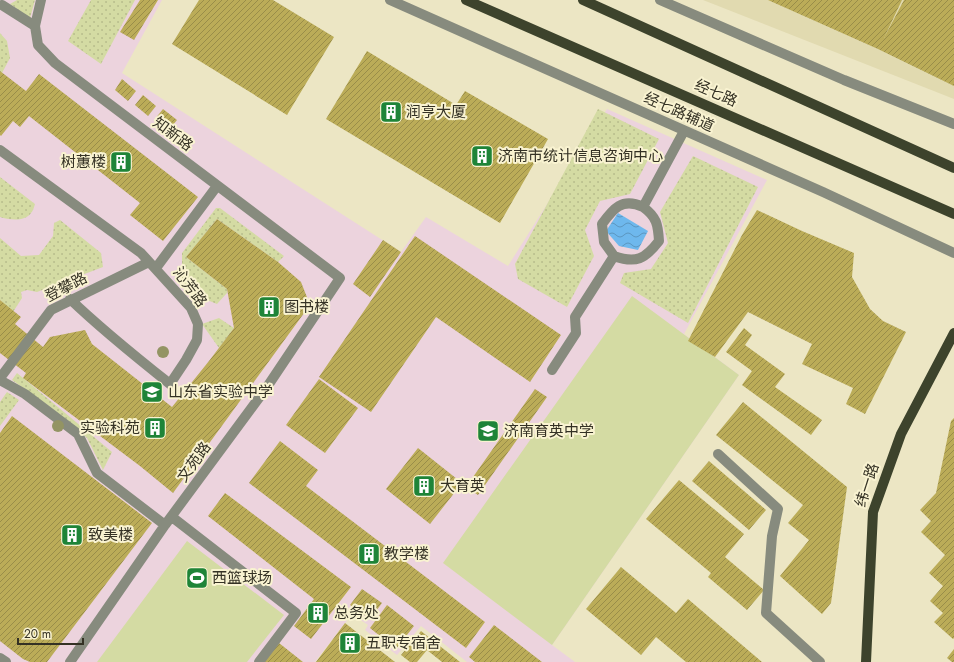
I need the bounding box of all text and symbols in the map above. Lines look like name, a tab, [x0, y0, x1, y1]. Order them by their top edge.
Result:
street label: 经七路	[691, 74, 741, 112]
street label: 经七路辅道	[640, 87, 718, 137]
building icon: 润亨大厦	[378, 99, 404, 125]
place label: 润亨大厦	[406, 101, 466, 123]
street label: 知新路	[148, 112, 198, 156]
building icon: 济南市统计信息咨询中心	[469, 143, 495, 169]
place label: 济南市统计信息咨询中心	[498, 145, 663, 167]
building icon: 树蕙楼	[108, 149, 134, 175]
place label: 树蕙楼	[61, 151, 106, 173]
street label: 沁芳路	[168, 262, 212, 312]
street label: 登攀路	[41, 267, 91, 307]
building icon: 图书楼	[256, 294, 282, 320]
place label: 图书楼	[284, 296, 329, 318]
school or university icon: 山东省实验中学	[139, 379, 165, 405]
place label: 山东省实验中学	[168, 381, 273, 403]
building icon: 实验科苑	[142, 415, 168, 441]
place label: 实验科苑	[80, 417, 140, 439]
school or university icon: 济南育英中学	[475, 418, 501, 444]
place label: 济南育英中学	[504, 420, 594, 442]
street label: 文苑路	[172, 437, 216, 487]
street label: 纬一路	[850, 460, 884, 510]
building icon: 大育英	[411, 473, 437, 499]
place label: 大育英	[440, 475, 485, 497]
building icon: 致美楼	[59, 522, 85, 548]
place label: 致美楼	[88, 524, 133, 546]
building icon: 教学楼	[356, 541, 382, 567]
place label: 教学楼	[384, 543, 429, 565]
sports icon: 西篮球场	[184, 565, 210, 591]
place label: 西篮球场	[212, 567, 272, 589]
building icon: 总务处	[305, 600, 331, 626]
place label: 总务处	[334, 602, 379, 624]
scale bar	[18, 620, 83, 646]
text: 20 m	[24, 625, 51, 643]
building icon: 五职专宿舍	[337, 630, 363, 656]
place label: 五职专宿舍	[366, 632, 441, 654]

